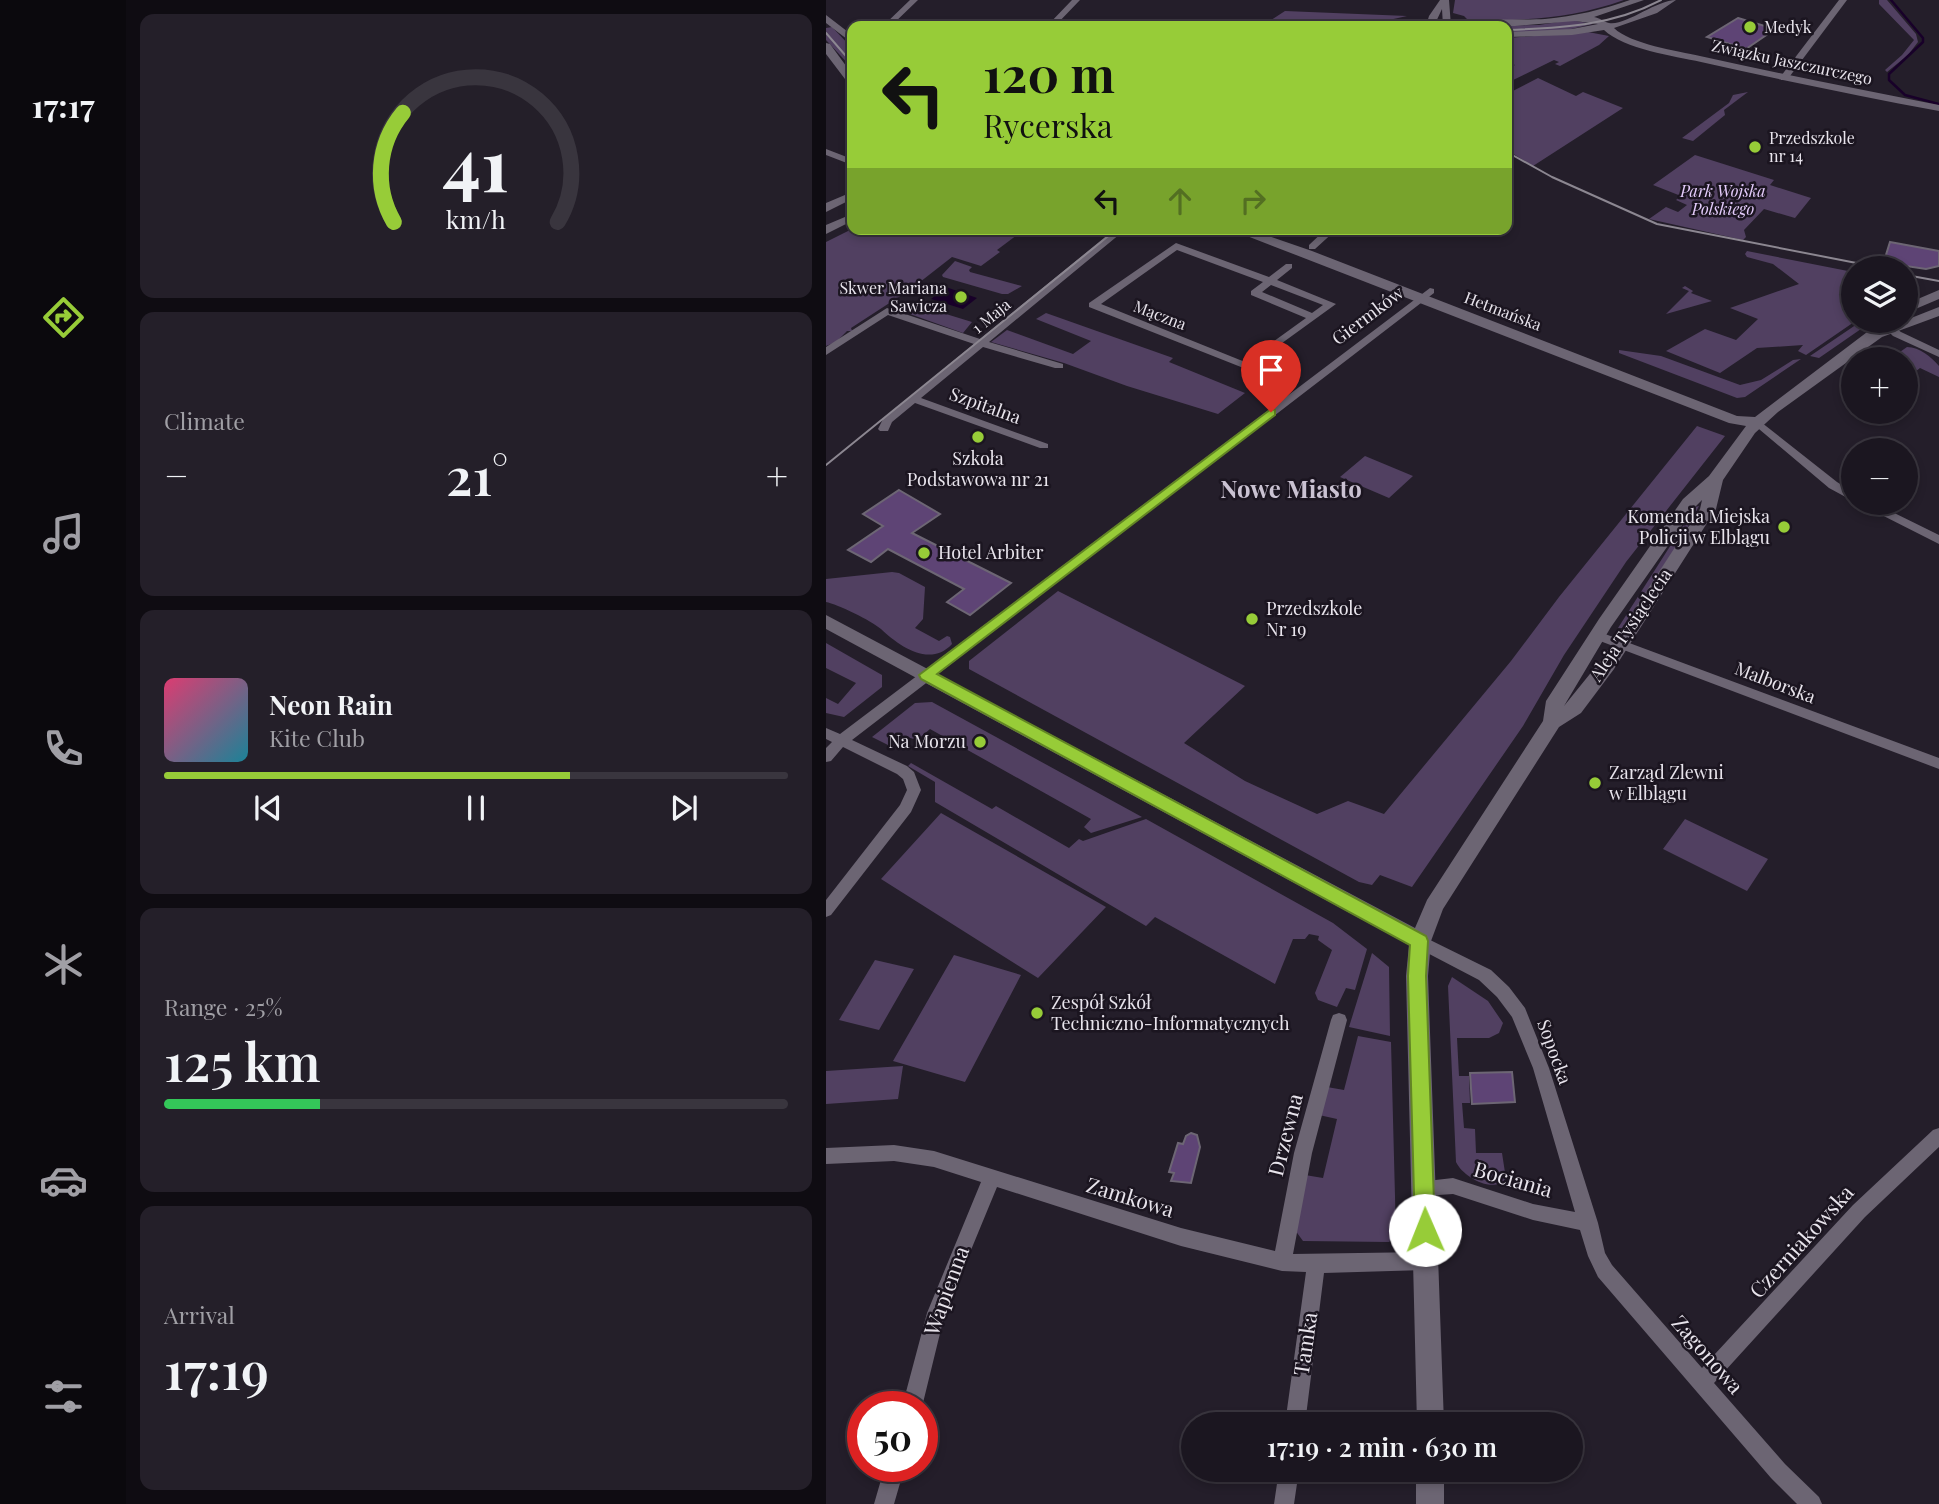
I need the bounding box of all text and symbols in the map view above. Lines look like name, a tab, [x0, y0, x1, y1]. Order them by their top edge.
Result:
place label: Medyk	[1764, 16, 1812, 37]
marker: Medyk	[1742, 19, 1758, 35]
street label: Związku Jaszczurczego	[1710, 34, 1874, 89]
text: 120 m	[983, 40, 1115, 105]
icon: left	[868, 49, 959, 140]
text: 17:17	[32, 83, 94, 126]
text: Rycerska	[983, 103, 1113, 146]
text: 41	[443, 113, 509, 210]
place label: Przedszkole nr 14	[1769, 127, 1855, 166]
marker: Przedszkole nr 14	[1747, 139, 1763, 155]
park label: Park Wojska Polskiego	[1679, 180, 1766, 219]
icon: left	[1088, 182, 1126, 220]
icon: ahead	[1161, 182, 1199, 220]
icon: right	[1234, 182, 1272, 220]
text: km/h	[446, 202, 506, 235]
map controls	[1841, 256, 1918, 515]
button: layers	[1841, 256, 1918, 333]
place label: Skwer Mariana Sawicza	[839, 277, 947, 316]
street label: Giermków	[1327, 280, 1408, 350]
street label: Hetmańska	[1462, 286, 1545, 335]
marker: Skwer Mariana Sawicza	[953, 289, 969, 305]
icon: directions	[39, 293, 88, 342]
street label: 1 Maja	[967, 294, 1014, 338]
street label: Mączna	[1131, 295, 1190, 334]
pin	[1241, 340, 1301, 412]
button: +	[1841, 347, 1918, 424]
icon: arrive	[1252, 351, 1290, 389]
street label: Szpitalna	[946, 381, 1024, 429]
text: Climate	[164, 405, 245, 436]
marker: Szkoła Podstawowa nr 21	[970, 429, 986, 445]
button: −	[1841, 438, 1918, 515]
text: 21°	[446, 440, 508, 509]
place label: Szkoła Podstawowa nr 21	[907, 446, 1050, 491]
text: −	[164, 449, 189, 500]
text: +	[766, 449, 788, 500]
district label: Nowe Miasto	[1220, 472, 1362, 504]
place label: Komenda Miejska Policji w Elblągu	[1627, 504, 1771, 549]
icon: music	[39, 509, 88, 558]
marker: Komenda Miejska Policji w Elblągu	[1776, 519, 1792, 535]
place label: Hotel Arbiter	[938, 540, 1044, 564]
marker: Hotel Arbiter	[916, 545, 932, 561]
street label: Aleja Tysiąclecia	[1583, 563, 1677, 686]
place label: Przedszkole Nr 19	[1266, 596, 1362, 641]
marker: Przedszkole Nr 19	[1244, 611, 1260, 627]
street label: Malborska	[1732, 656, 1819, 708]
text: Neon Rain	[269, 687, 393, 722]
text: Kite Club	[269, 722, 365, 753]
icon: phone	[39, 724, 88, 773]
place label: Na Morzu	[888, 729, 967, 753]
marker: Na Morzu	[972, 734, 988, 750]
place label: Zarząd Zlewni w Elblągu	[1609, 760, 1724, 805]
marker: Zarząd Zlewni w Elblągu	[1587, 775, 1603, 791]
icon: previous	[249, 789, 287, 827]
icon: pause	[457, 789, 495, 827]
icon: next	[665, 789, 703, 827]
icon: climate	[39, 940, 88, 989]
place label: Zespół Szkół Techniczno-Informatycznych	[1051, 990, 1290, 1035]
text: Range · 25%	[164, 991, 283, 1022]
marker: Zespół Szkół Techniczno-Informatycznych	[1029, 1005, 1045, 1021]
street label: Sopocka	[1532, 1016, 1578, 1087]
text: 125 km	[164, 1026, 321, 1095]
street label: Drzewna	[1260, 1090, 1308, 1179]
street label: Bociania	[1471, 1154, 1557, 1203]
icon: car	[39, 1156, 88, 1205]
street label: Zamkowa	[1083, 1169, 1178, 1223]
street label: Czerniakowska	[1742, 1178, 1859, 1303]
position arrow	[1388, 1193, 1462, 1267]
street label: Wapienna	[916, 1241, 974, 1340]
text: Arrival	[164, 1299, 235, 1330]
street label: Zagonowa	[1667, 1308, 1751, 1399]
street label: Tamka	[1286, 1310, 1322, 1377]
text: 17:19	[164, 1334, 269, 1403]
icon: filters	[39, 1372, 88, 1421]
speed limit sign: 50	[847, 1391, 938, 1482]
text: 17:19 · 2 min · 630 m	[1267, 1429, 1497, 1464]

